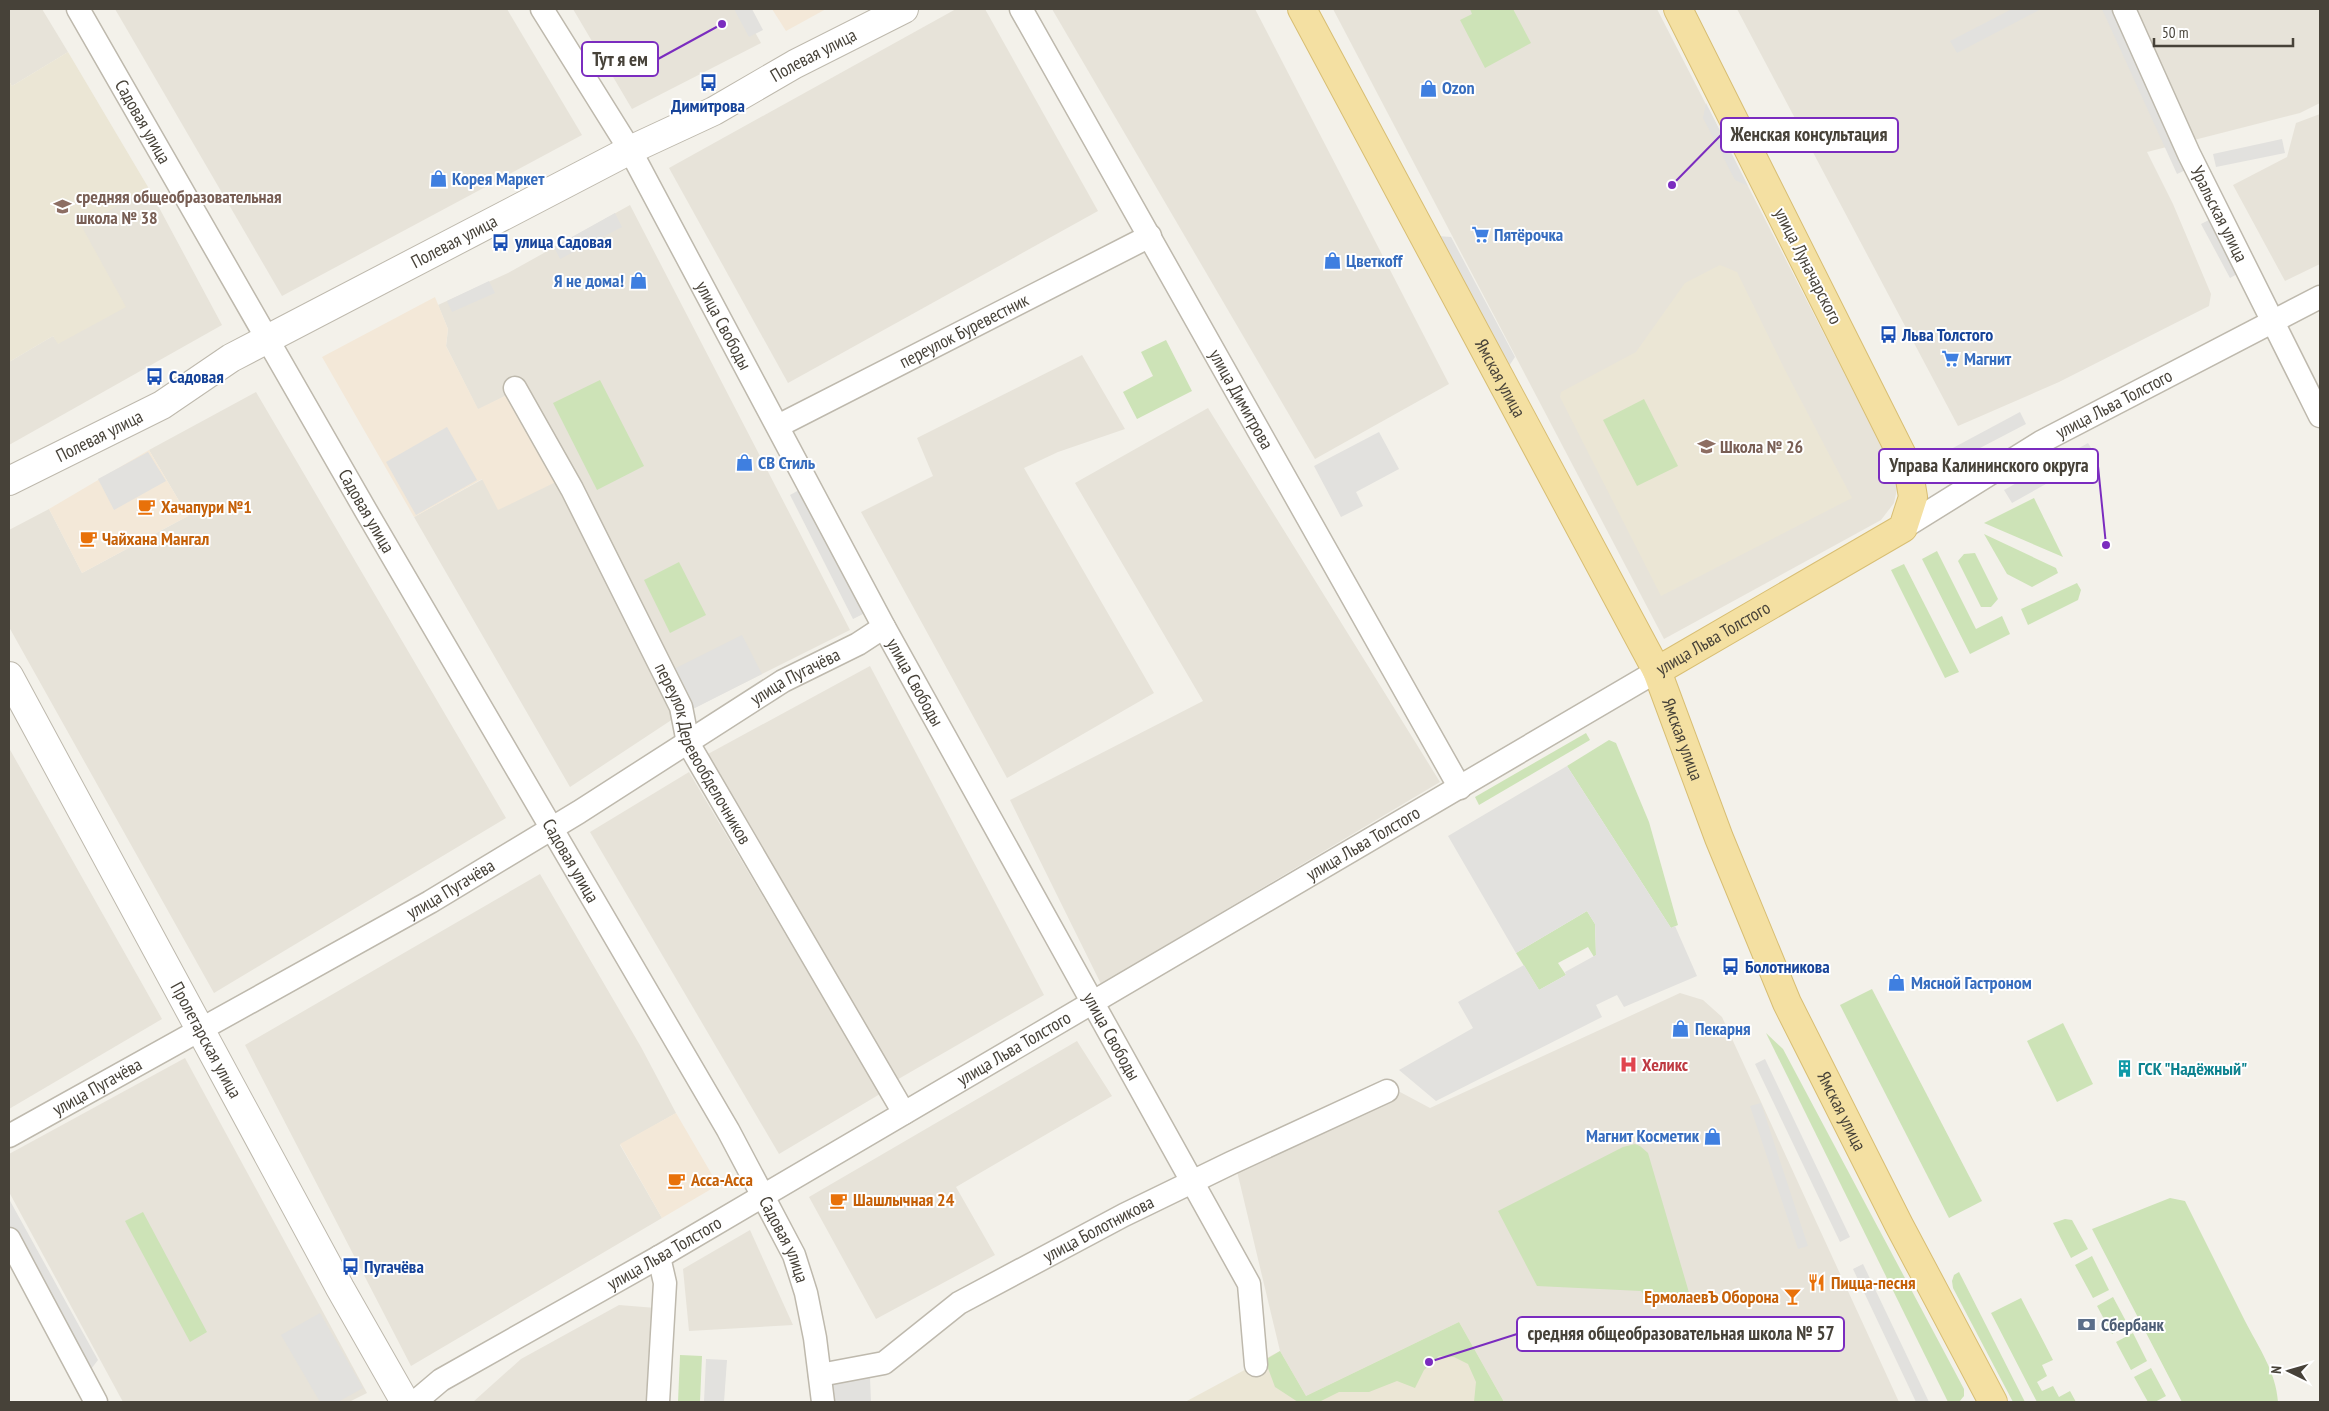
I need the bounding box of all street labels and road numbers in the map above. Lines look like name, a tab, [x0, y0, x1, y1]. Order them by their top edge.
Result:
street label: Полевая улица	[766, 23, 860, 87]
street label: Садовая улица	[110, 75, 176, 168]
street label: Уральская улица	[2186, 162, 2253, 266]
street label: улица Луначарского	[1769, 204, 1848, 328]
street label: Полевая улица	[407, 209, 501, 273]
street label: улица Свободы	[691, 277, 757, 374]
street label: переулок Буревестник	[895, 288, 1032, 373]
street label: Ямская улица	[1470, 335, 1531, 421]
street label: улица Димитрова	[1204, 345, 1279, 453]
street label: улица Льва Толстого	[2052, 364, 2176, 443]
street label: Полевая улица	[52, 404, 147, 467]
street label: Садовая улица	[333, 465, 400, 557]
street label: улица Льва Толстого	[1652, 596, 1774, 680]
street label: улица Свободы	[882, 634, 949, 730]
street label: улица Пугачёва	[746, 643, 844, 710]
street label: переулок Деревообделочников	[650, 659, 757, 848]
street label: Ямская улица	[1657, 695, 1709, 783]
street label: улица Льва Толстого	[1302, 801, 1424, 885]
street label: Садовая улица	[538, 815, 604, 907]
street label: улица Пугачёва	[402, 854, 499, 924]
street label: Пролетарская улица	[166, 978, 247, 1102]
street label: улица Свободы	[1078, 988, 1146, 1084]
street label: улица Льва Толстого	[953, 1006, 1075, 1091]
street label: улица Пугачёва	[48, 1052, 146, 1121]
street label: Ямская улица	[1812, 1067, 1872, 1155]
street label: улица Болотникова	[1039, 1190, 1157, 1267]
street label: Садовая улица	[754, 1192, 814, 1285]
street label: улица Льва Толстого	[603, 1211, 726, 1295]

